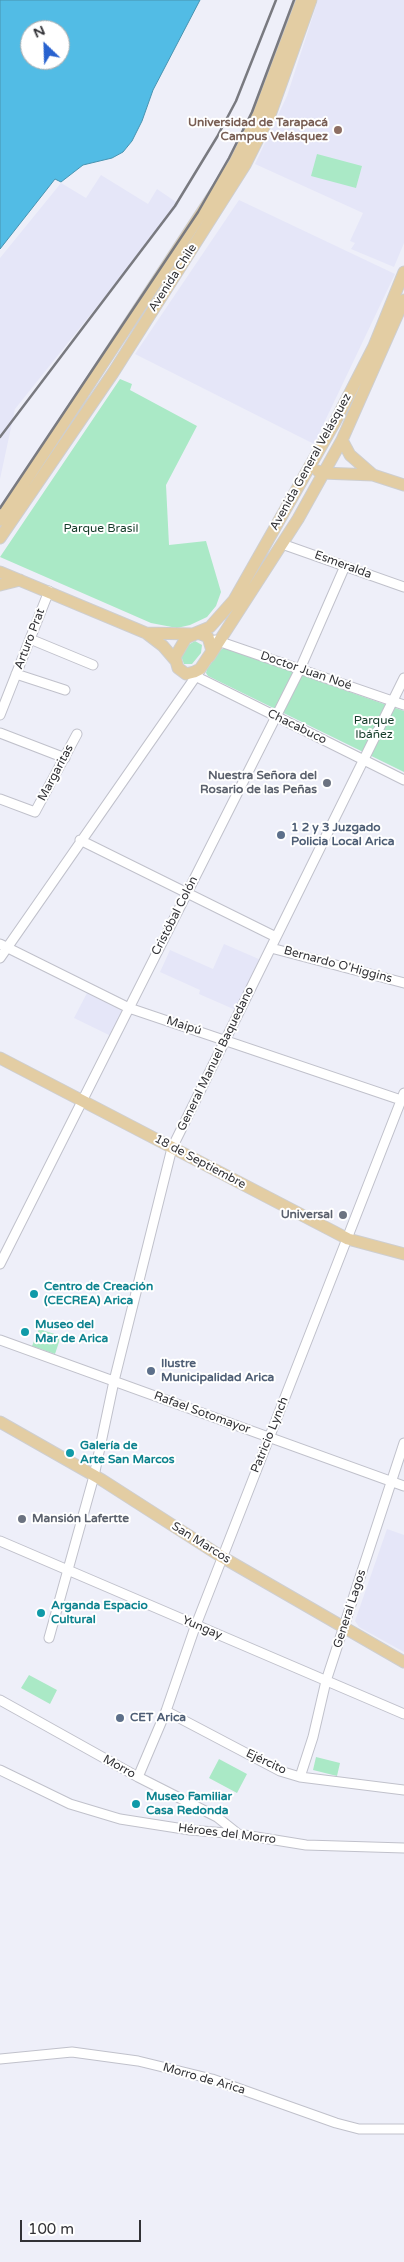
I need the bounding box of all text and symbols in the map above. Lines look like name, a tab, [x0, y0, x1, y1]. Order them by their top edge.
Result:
north arrow	[20, 20, 70, 70]
text: N	[31, 22, 48, 42]
place label: Universidad de Tarapacá Campus Velásquez	[188, 116, 328, 144]
marker: Universidad de Tarapacá Campus Velásquez	[332, 124, 344, 136]
street label: Avenida Chile	[146, 241, 200, 315]
street label: Avenida General Velásquez	[267, 391, 355, 533]
park label: Parque Brasil	[63, 522, 139, 536]
street label: Esmeralda	[312, 548, 374, 582]
street label: Arturo Prat	[12, 607, 48, 671]
street label: Doctor Juan Noé	[258, 649, 354, 693]
street label: Chacabuco	[265, 706, 329, 748]
park label: Parque Ibáñez	[354, 714, 394, 742]
street label: Margaritas	[35, 742, 77, 804]
place label: Nuestra Señora del Rosario de las Peñas	[200, 769, 317, 797]
marker: Nuestra Señora del Rosario de las Peñas	[321, 777, 333, 789]
place label: 1 2 y 3 Juzgado Policia Local Arica	[291, 821, 394, 849]
marker: 1 2 y 3 Juzgado Policia Local Arica	[275, 829, 287, 841]
street label: Cristóbal Colón	[149, 874, 201, 958]
street label: Bernardo O'Higgins	[282, 944, 394, 986]
street label: General Manuel Baquedano	[175, 984, 257, 1134]
street label: Maipú	[165, 1014, 203, 1038]
street label: 18 de Septiembre	[152, 1132, 248, 1192]
place label: Universal	[281, 1208, 333, 1222]
marker: Universal	[337, 1209, 349, 1221]
place label: Centro de Creación (CECREA) Arica	[44, 1280, 153, 1308]
marker: Centro de Creación (CECREA) Arica	[28, 1288, 40, 1300]
place label: Museo del Mar de Arica	[35, 1318, 108, 1346]
marker: Museo del Mar de Arica	[19, 1326, 31, 1338]
place label: Ilustre Municipalidad Arica	[161, 1357, 274, 1385]
marker: Ilustre Municipalidad Arica	[145, 1365, 157, 1377]
street label: Rafael Sotomayor	[152, 1389, 252, 1437]
street label: Patricio Lynch	[248, 1395, 292, 1475]
place label: Galería de Arte San Marcos	[80, 1439, 175, 1467]
marker: Galería de Arte San Marcos	[64, 1447, 76, 1459]
place label: Mansión Lafertte	[32, 1512, 129, 1526]
marker: Mansión Lafertte	[16, 1513, 28, 1525]
street label: San Marcos	[169, 1519, 233, 1567]
street label: General Lagos	[331, 1568, 369, 1650]
place label: Arganda Espacio Cultural	[51, 1599, 148, 1627]
marker: Arganda Espacio Cultural	[35, 1607, 47, 1619]
street label: Yungay	[180, 1613, 224, 1643]
place label: CET Arica	[130, 1711, 186, 1725]
marker: CET Arica	[114, 1712, 126, 1724]
street label: Ejército	[243, 1746, 289, 1778]
street label: Morro	[100, 1752, 138, 1782]
place label: Museo Familiar Casa Redonda	[146, 1790, 232, 1818]
marker: Museo Familiar Casa Redonda	[130, 1798, 142, 1810]
street label: Héroes del Morro	[177, 1821, 277, 1847]
street label: Morro de Arica	[161, 2060, 247, 2098]
scale bar	[22, 2210, 144, 2242]
text: 100 m	[28, 2220, 74, 2238]

